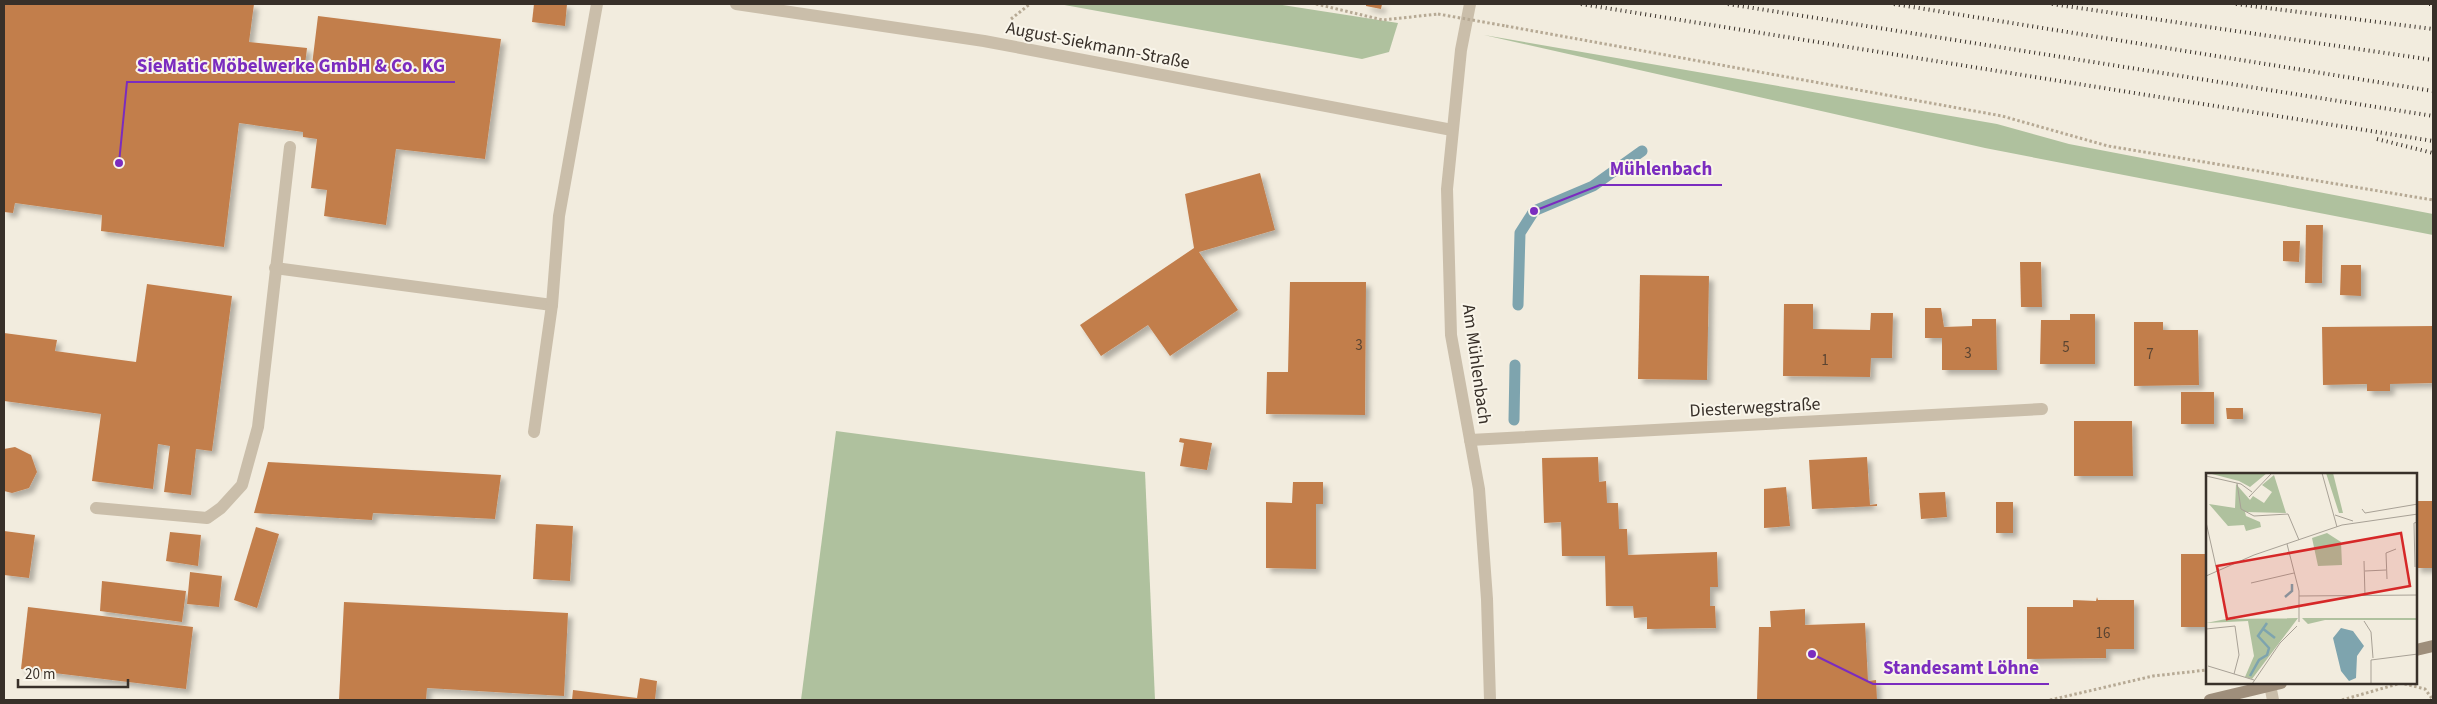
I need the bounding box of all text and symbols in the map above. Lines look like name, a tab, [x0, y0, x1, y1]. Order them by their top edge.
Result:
street label: August-Siekmann-Straße	[1004, 15, 1192, 76]
callout: SieMatic Möbelwerke GmbH & Co. KG	[127, 48, 455, 82]
text: SieMatic Möbelwerke GmbH & Co. KG	[137, 53, 445, 80]
callout: Mühlenbach	[1600, 151, 1722, 185]
text: Mühlenbach	[1610, 156, 1712, 183]
street label: Am Mühlenbach	[1456, 302, 1497, 426]
house number: 3	[1355, 335, 1363, 356]
house number: 5	[2062, 337, 2070, 358]
house number: 3	[1964, 343, 1972, 364]
house number: 7	[2146, 344, 2154, 365]
house number: 1	[1821, 350, 1829, 371]
street label: Diesterwegstraße	[1689, 392, 1821, 423]
inset map	[2206, 473, 2417, 684]
house number: 16	[2096, 623, 2110, 644]
callout: Standesamt Löhne	[1873, 650, 2049, 684]
text: Standesamt Löhne	[1883, 655, 2039, 682]
scale bar	[18, 656, 128, 688]
text: 20 m	[25, 664, 55, 685]

